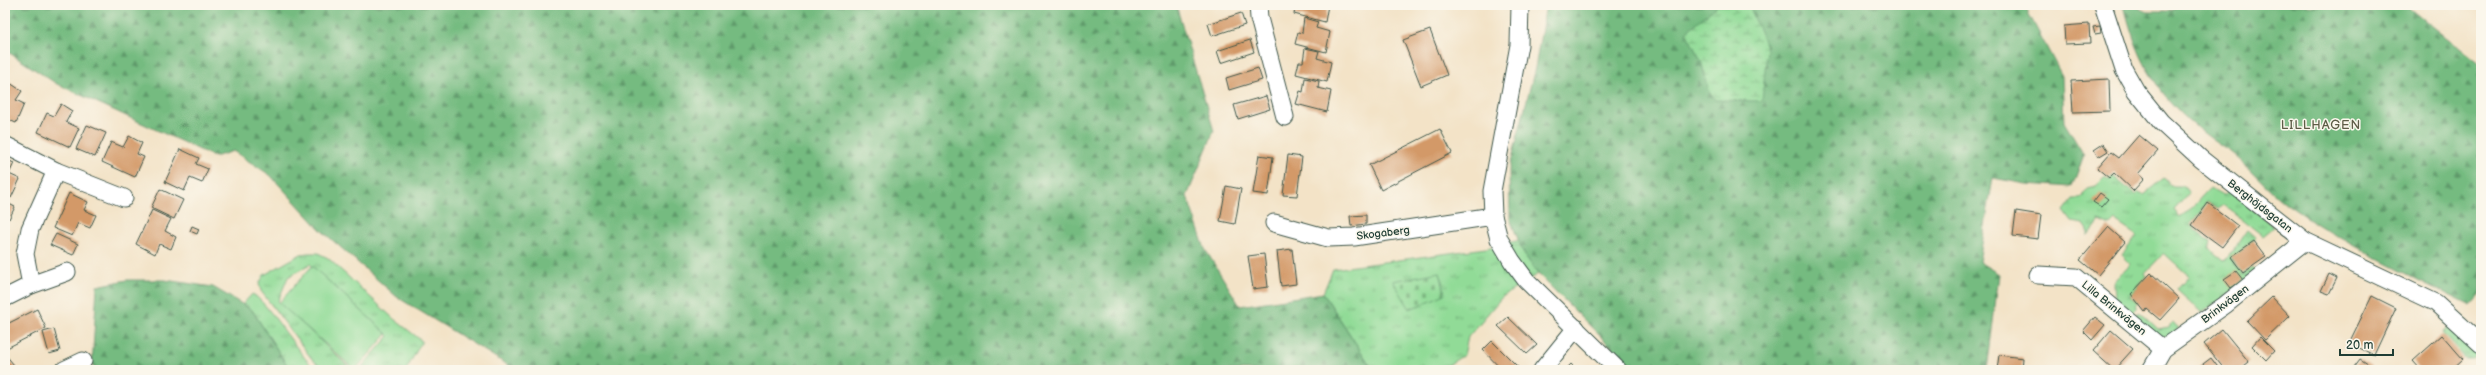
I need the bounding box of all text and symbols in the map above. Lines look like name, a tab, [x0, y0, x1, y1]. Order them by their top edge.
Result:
district label: LILLHAGEN	[2281, 117, 2361, 133]
street label: Berghöjdsgatan	[2225, 177, 2295, 235]
street label: Skogaberg	[1356, 223, 1410, 243]
street label: Lilla Brinkvägen	[2079, 278, 2149, 338]
street label: Brinkvägen	[2199, 282, 2251, 326]
scale bar	[2340, 331, 2393, 357]
text: 20 m	[2346, 338, 2373, 353]

